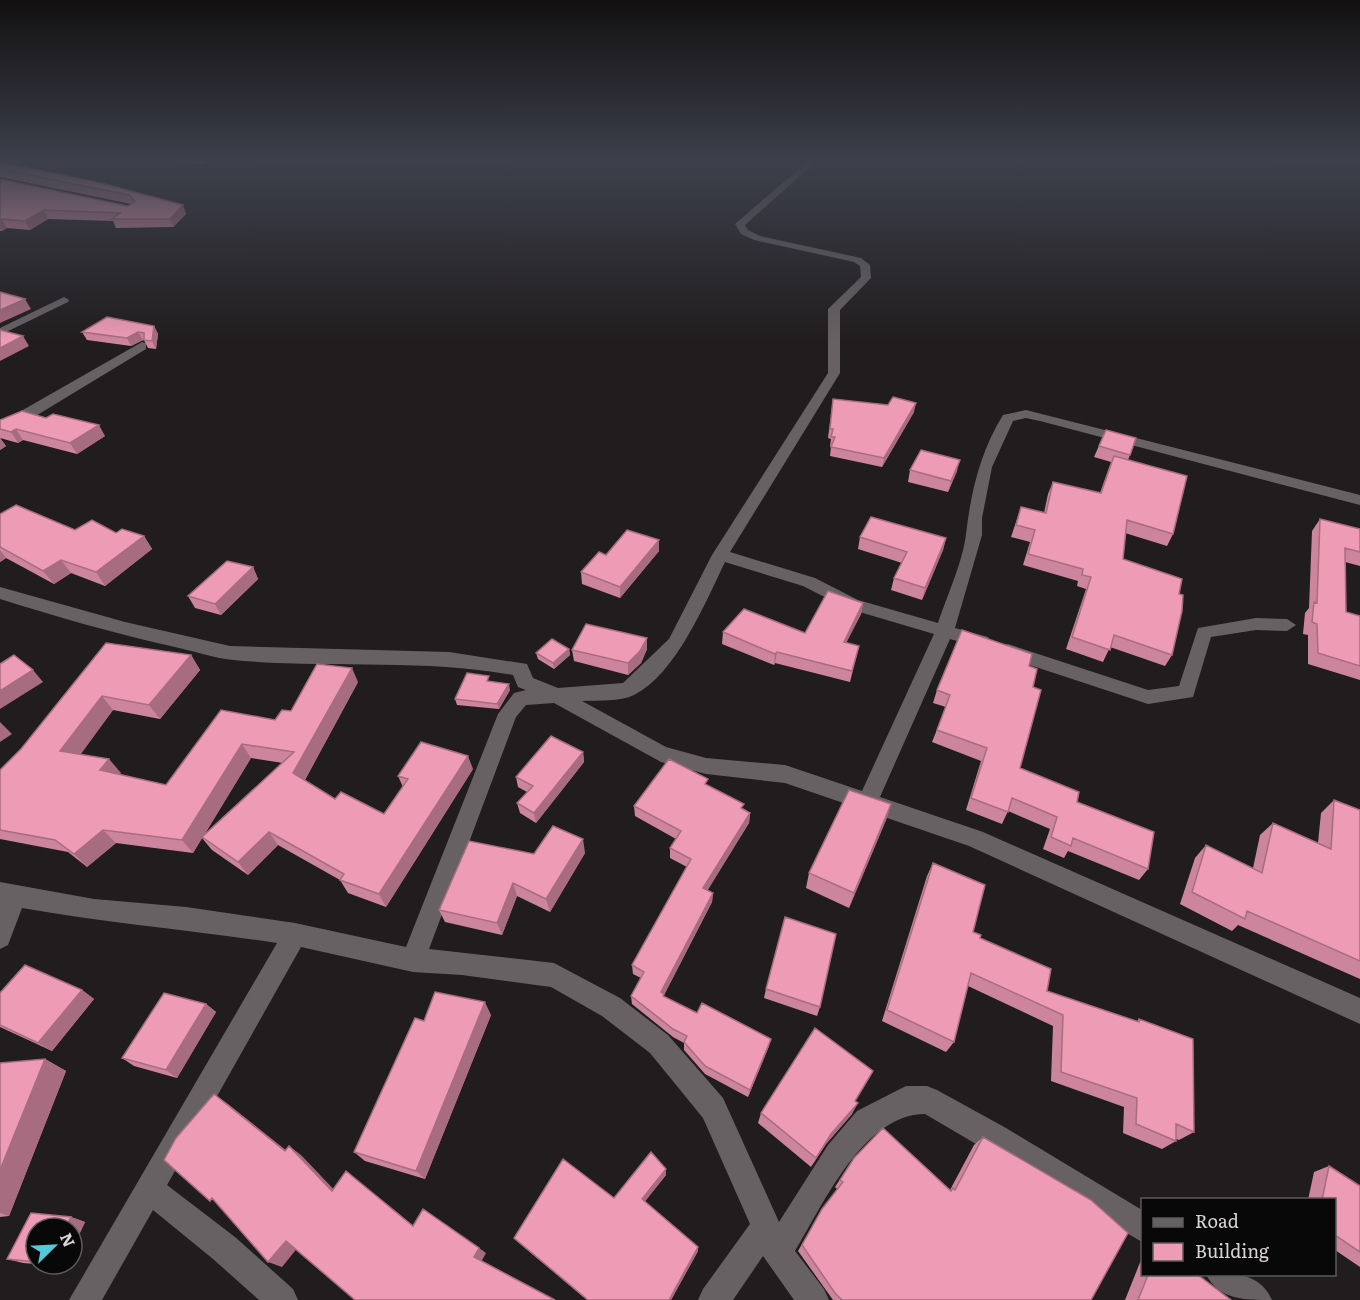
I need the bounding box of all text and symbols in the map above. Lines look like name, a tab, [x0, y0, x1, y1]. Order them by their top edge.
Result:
legend	[1141, 1198, 1336, 1276]
text: Road	[1195, 1207, 1239, 1234]
north arrow	[24, 1216, 84, 1276]
text: N	[55, 1228, 82, 1251]
text: Building	[1195, 1237, 1270, 1264]

